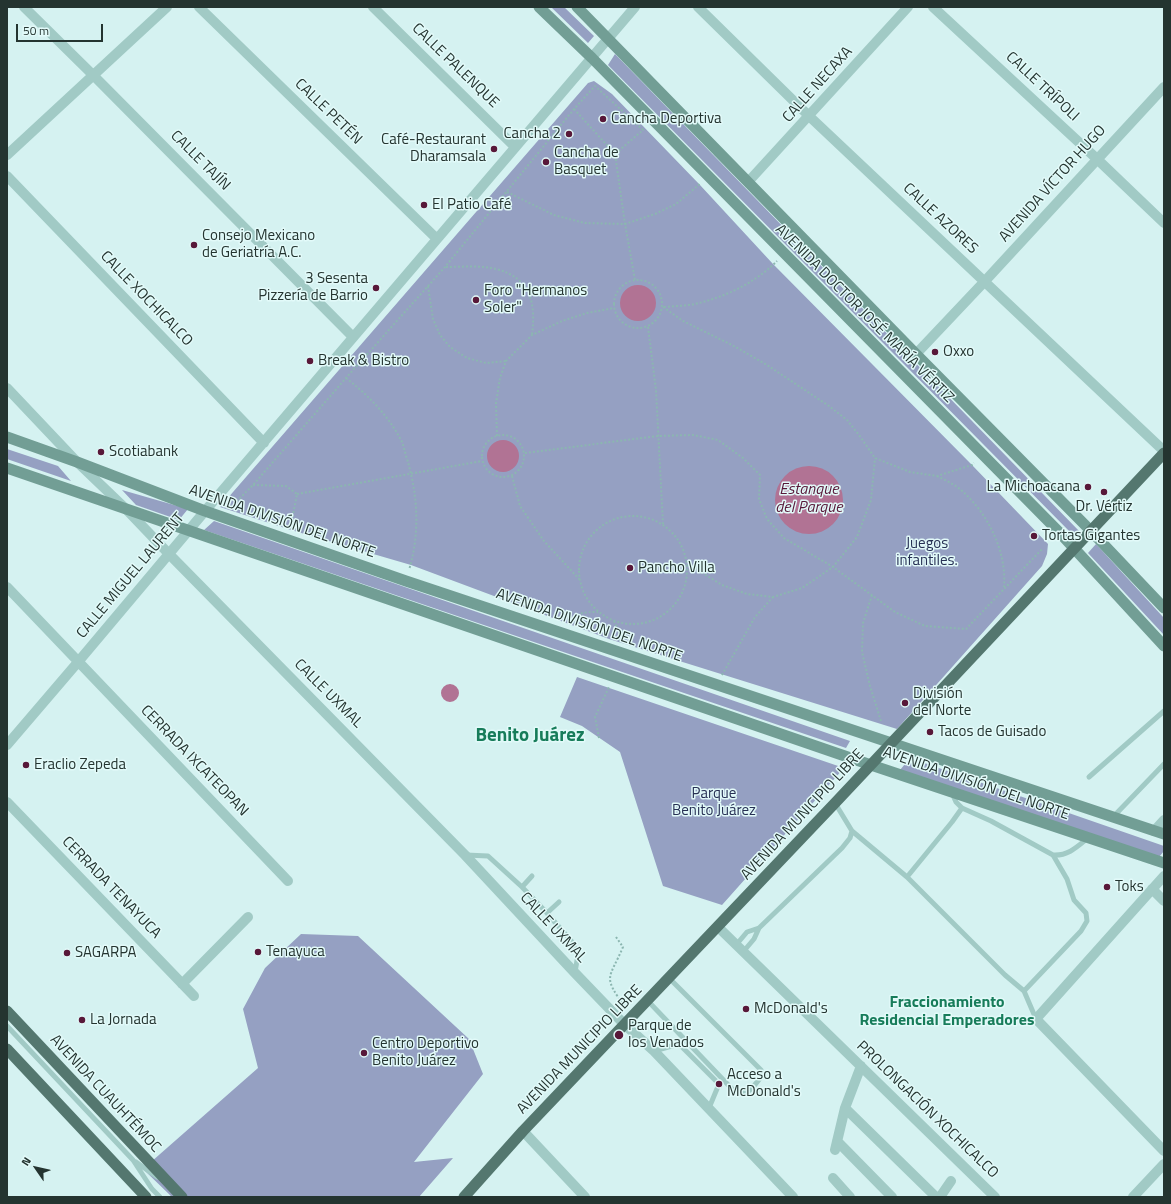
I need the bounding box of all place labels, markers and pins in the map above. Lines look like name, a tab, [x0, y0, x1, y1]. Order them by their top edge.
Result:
place label: Cancha Deportiva	[611, 110, 722, 128]
marker: Cancha Deportiva	[598, 114, 608, 124]
place label: Cancha 2	[503, 125, 561, 143]
marker: Cancha 2	[564, 129, 574, 139]
place label: Café-Restaurant Dharamsala	[381, 131, 486, 166]
marker: Café-Restaurant Dharamsala	[489, 144, 499, 154]
place label: Cancha de Basquet	[554, 144, 619, 179]
marker: Cancha de Basquet	[541, 157, 551, 167]
place label: El Patio Café	[432, 196, 511, 214]
marker: El Patio Café	[419, 200, 429, 210]
place label: Consejo Mexicano de Geriatría A.C.	[202, 227, 315, 262]
marker: Consejo Mexicano de Geriatría A.C.	[189, 240, 199, 250]
place label: 3 Sesenta Pizzería de Barrio	[258, 270, 368, 305]
place label: Foro "Hermanos Soler"	[484, 282, 587, 317]
marker: 3 Sesenta Pizzería de Barrio	[371, 283, 381, 293]
marker: Foro "Hermanos Soler"	[471, 295, 481, 305]
place label: Oxxo	[943, 343, 974, 361]
marker: Oxxo	[930, 347, 940, 357]
place label: Break & Bistro	[318, 352, 409, 370]
marker: Break & Bistro	[305, 356, 315, 366]
place label: Scotiabank	[109, 443, 178, 461]
marker: Scotiabank	[96, 447, 106, 457]
place label: La Michoacana	[986, 478, 1080, 496]
marker: La Michoacana	[1083, 482, 1093, 492]
marker: Dr. Vértiz	[1099, 487, 1109, 497]
place label: Dr. Vértiz	[1076, 498, 1132, 516]
place label: Tortas Gigantes	[1042, 527, 1140, 545]
marker: Tortas Gigantes	[1029, 531, 1039, 541]
place label: Pancho Villa	[638, 559, 715, 577]
marker: Pancho Villa	[625, 563, 635, 573]
place label: División del Norte	[913, 685, 971, 720]
marker: División del Norte	[900, 698, 910, 708]
place label: Tacos de Guisado	[938, 723, 1046, 741]
marker: Tacos de Guisado	[925, 727, 935, 737]
place label: Eraclio Zepeda	[34, 756, 126, 774]
marker: Eraclio Zepeda	[21, 760, 31, 770]
place label: Toks	[1115, 878, 1144, 896]
marker: Toks	[1102, 882, 1112, 892]
place label: Tenayuca	[266, 943, 325, 961]
place label: SAGARPA	[75, 944, 137, 962]
marker: Tenayuca	[253, 947, 263, 957]
marker: SAGARPA	[62, 948, 72, 958]
place label: McDonald's	[754, 1000, 828, 1018]
marker: McDonald's	[741, 1004, 751, 1014]
place label: La Jornada	[90, 1011, 156, 1029]
marker: La Jornada	[77, 1015, 87, 1025]
place label: Parque de los Venados	[628, 1017, 704, 1052]
marker: Parque de los Venados	[613, 1029, 625, 1041]
place label: Centro Deportivo Benito Juárez	[372, 1035, 479, 1070]
marker: Centro Deportivo Benito Juárez	[359, 1048, 369, 1058]
place label: Acceso a McDonald's	[727, 1066, 801, 1101]
marker: Acceso a McDonald's	[714, 1079, 724, 1089]

